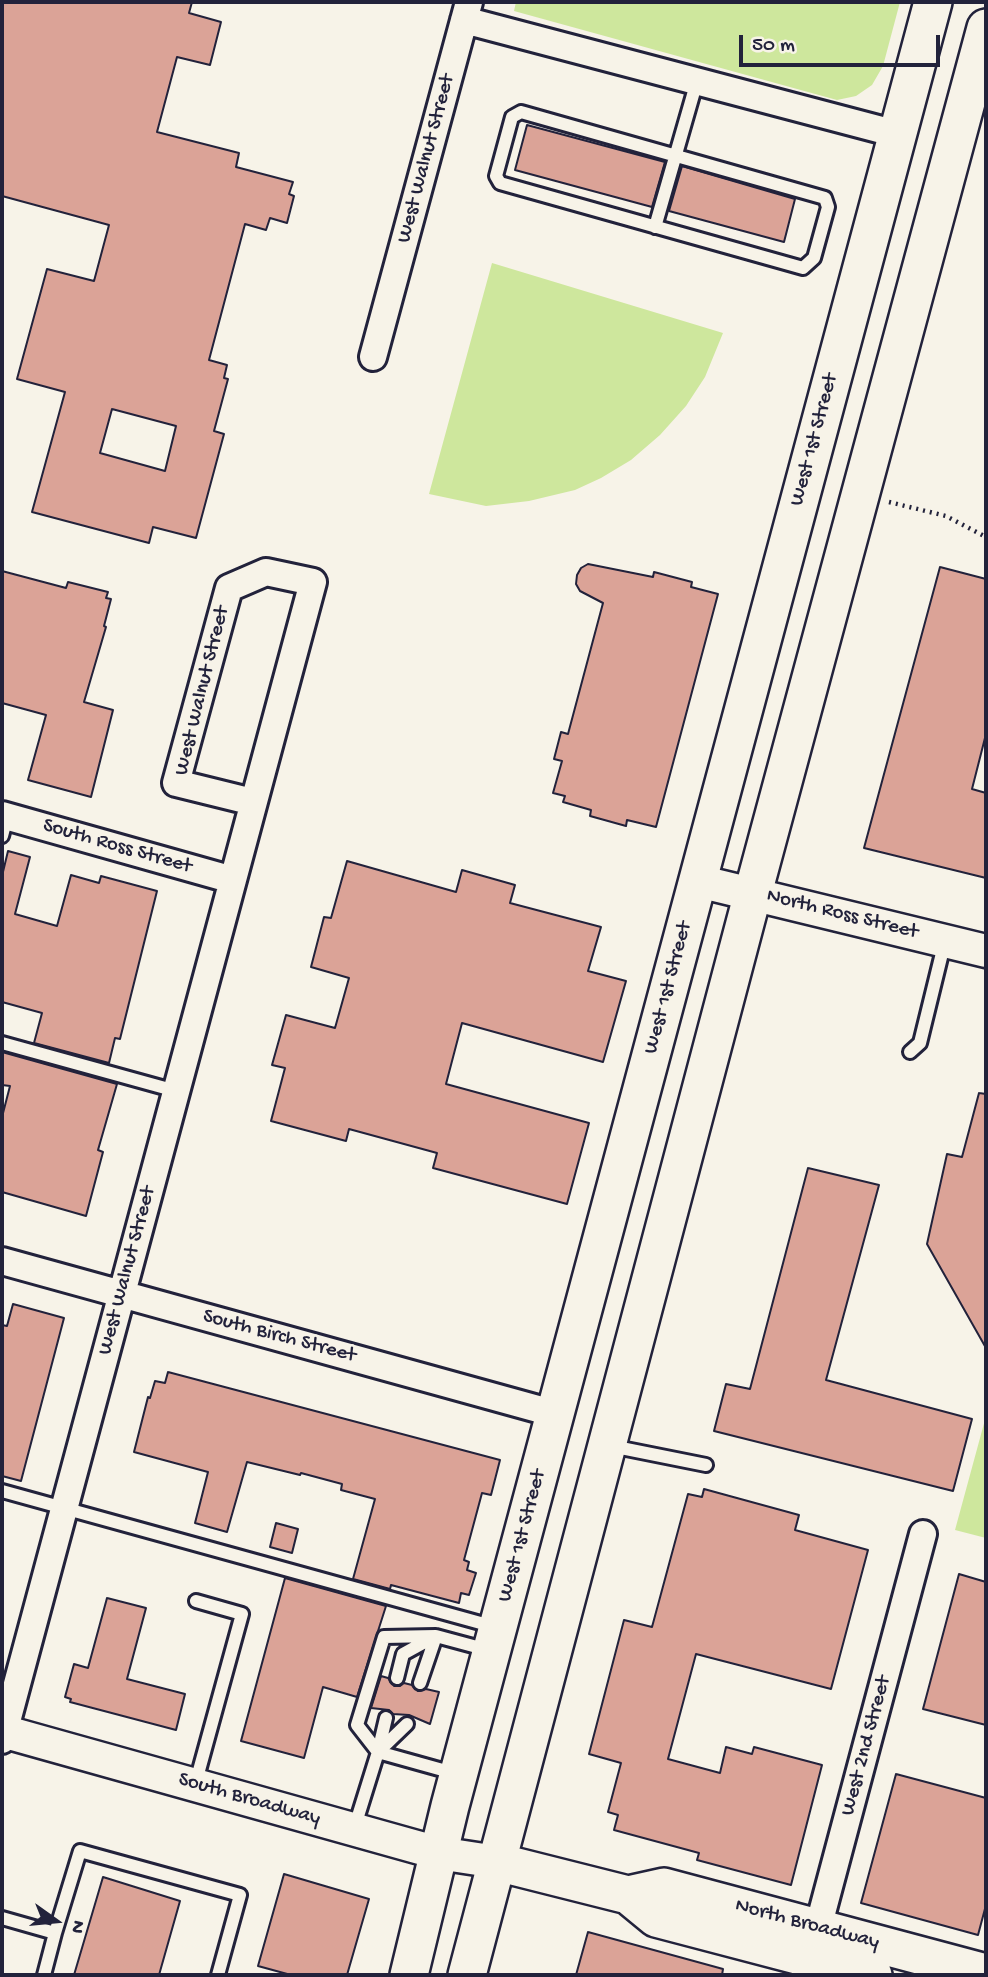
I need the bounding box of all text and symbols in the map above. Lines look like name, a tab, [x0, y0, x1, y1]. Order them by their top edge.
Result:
scale bar	[743, 21, 944, 65]
text: 50 m	[752, 34, 795, 59]
street label: West Walnut Street	[392, 72, 462, 246]
street label: West 1st Street	[785, 371, 845, 509]
street label: West Walnut Street	[170, 604, 236, 778]
street label: South Ross Street	[40, 814, 194, 880]
street label: North Ross Street	[764, 884, 920, 946]
street label: West 1st Street	[639, 919, 699, 1057]
street label: West Walnut Street	[93, 1184, 163, 1358]
street label: South Birch Street	[200, 1304, 358, 1370]
street label: West 1st Street	[493, 1467, 553, 1605]
street label: West 2nd Street	[836, 1673, 898, 1819]
street label: South Broadway	[175, 1768, 323, 1832]
north arrow	[21, 1886, 91, 1956]
street label: North Broadway	[732, 1894, 882, 1956]
text: N	[64, 1918, 89, 1936]

